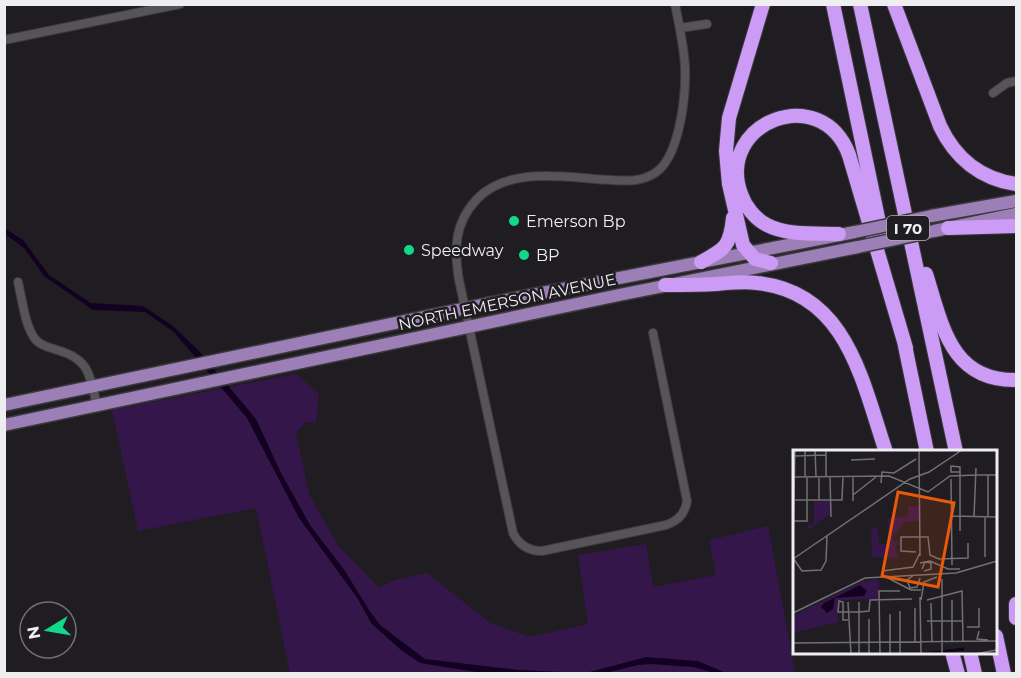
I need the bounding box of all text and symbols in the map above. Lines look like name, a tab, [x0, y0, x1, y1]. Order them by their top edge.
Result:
place label: Emerson Bp	[526, 212, 626, 231]
marker: Emerson Bp	[507, 214, 521, 228]
road number: I 70	[887, 216, 929, 240]
place label: Speedway	[421, 241, 504, 260]
marker: Speedway	[402, 243, 416, 257]
place label: BP	[536, 246, 560, 265]
marker: BP	[517, 248, 531, 262]
street label: NORTH EMERSON AVENUE	[397, 270, 617, 334]
inset map	[793, 450, 997, 654]
north arrow	[18, 600, 78, 660]
text: N	[23, 625, 44, 641]

